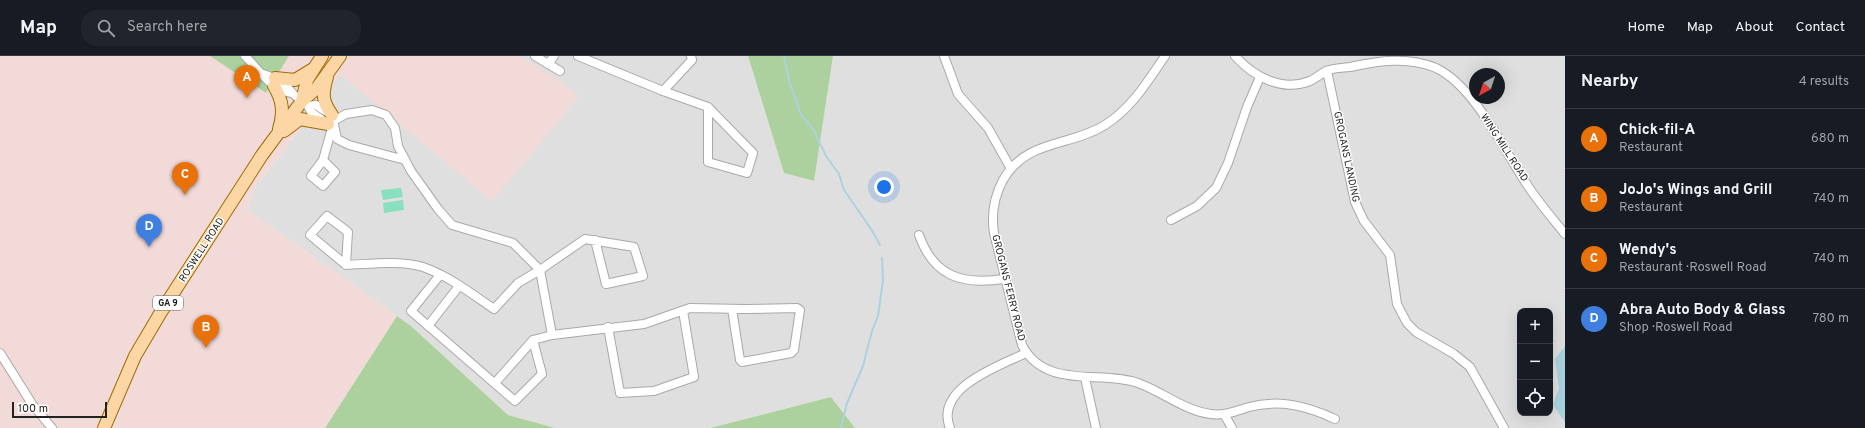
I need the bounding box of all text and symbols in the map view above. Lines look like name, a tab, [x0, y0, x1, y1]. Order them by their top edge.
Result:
search box	[81, 10, 361, 46]
text: Map	[20, 16, 57, 40]
icon: search	[95, 17, 117, 39]
text: Search here	[127, 18, 207, 37]
text: Home	[1628, 19, 1665, 36]
text: Map	[1687, 19, 1713, 36]
text: About	[1735, 19, 1774, 36]
text: Contact	[1796, 19, 1845, 36]
pin: A	[234, 65, 260, 98]
north arrow	[1469, 68, 1505, 104]
text: Nearby	[1581, 71, 1638, 93]
text: 4 results	[1799, 74, 1849, 90]
street label: GROGANS LANDING	[1330, 110, 1362, 204]
street label: WING MILL ROAD	[1477, 112, 1531, 185]
text: Chick-fil-A	[1619, 121, 1695, 140]
text: A	[1589, 131, 1599, 147]
text: 680 m	[1811, 131, 1849, 147]
text: Restaurant	[1619, 140, 1683, 156]
pin: C	[172, 162, 198, 195]
your location	[874, 177, 894, 197]
text: JoJo's Wings and Grill	[1619, 181, 1772, 200]
text: B	[1590, 191, 1598, 207]
text: 740 m	[1813, 191, 1849, 207]
text: Restaurant	[1619, 200, 1683, 216]
pin: D	[136, 214, 162, 247]
street label: ROSWELL ROAD	[176, 215, 228, 285]
street label: GROGANS FERRY ROAD	[988, 233, 1028, 343]
text: Wendy's	[1619, 241, 1677, 260]
text: C	[1590, 251, 1598, 267]
text: 740 m	[1813, 251, 1849, 267]
text: Restaurant · Roswell Road	[1619, 260, 1767, 276]
road number: GA 9	[153, 296, 183, 310]
text: Abra Auto Body & Glass	[1619, 301, 1786, 320]
map controls	[1517, 308, 1553, 416]
button: +	[1517, 308, 1553, 344]
text: D	[1589, 311, 1599, 327]
text: 780 m	[1812, 311, 1849, 327]
pin: B	[193, 315, 219, 348]
text: Shop · Roswell Road	[1619, 320, 1732, 336]
button: −	[1517, 344, 1553, 380]
button: locate	[1517, 380, 1553, 416]
scale bar	[12, 400, 107, 419]
text: 100 m	[18, 402, 48, 416]

